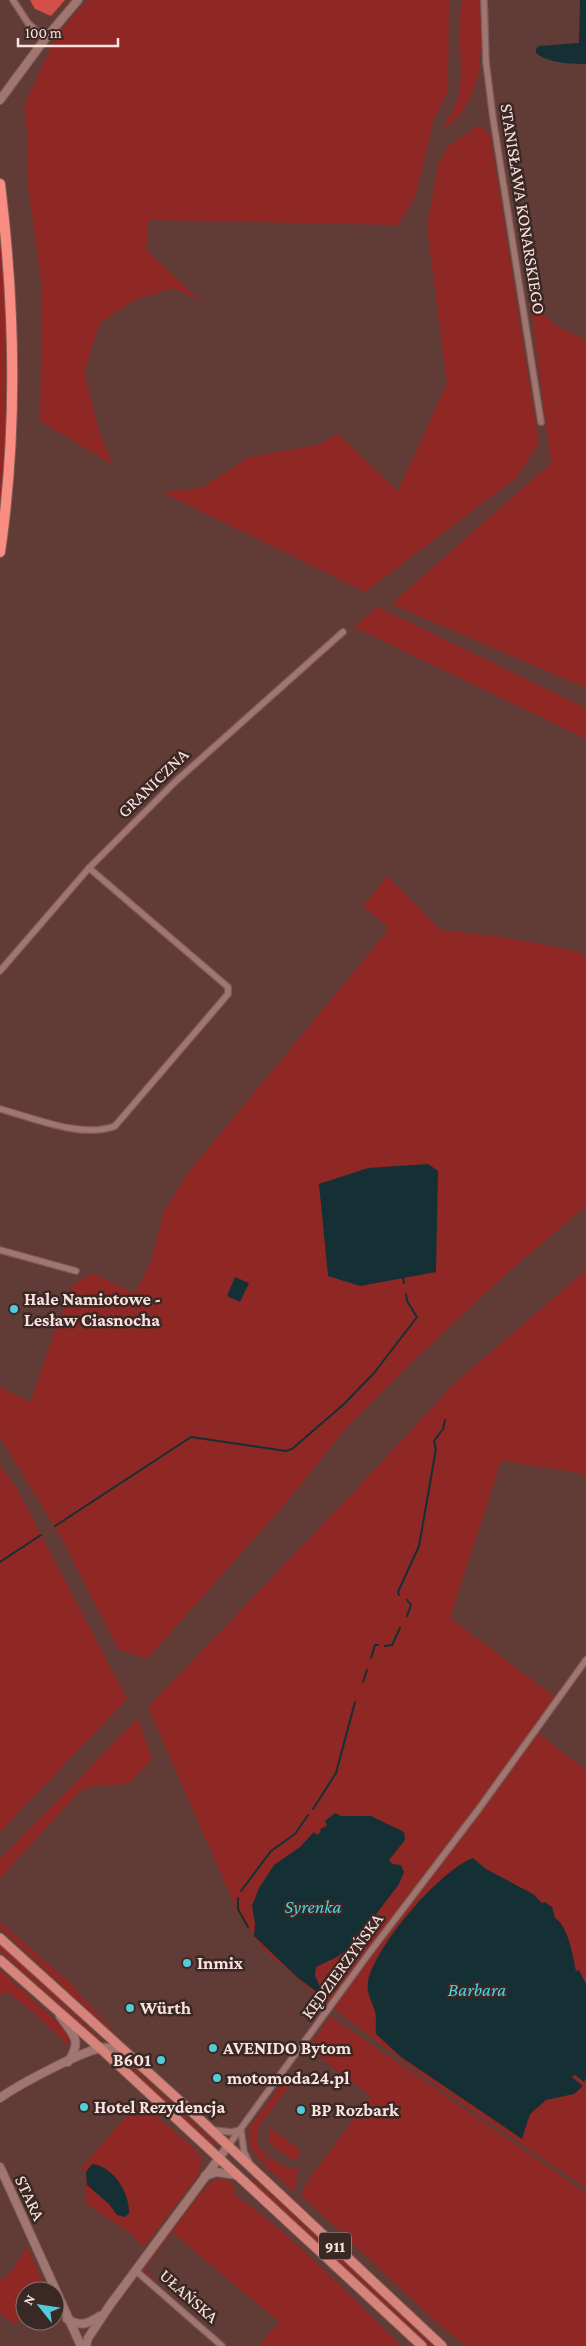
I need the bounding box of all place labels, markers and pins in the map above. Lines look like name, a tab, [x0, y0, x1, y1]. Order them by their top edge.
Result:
place label: Hale Namiotowe - Lesław Ciasnocha	[24, 1289, 161, 1330]
marker: Hale Namiotowe - Lesław Ciasnocha	[8, 1303, 20, 1315]
place label: Inmix	[197, 1953, 244, 1973]
marker: Inmix	[181, 1957, 193, 1969]
place label: Würth	[139, 1998, 192, 2018]
marker: Würth	[124, 2002, 136, 2014]
place label: AVENIDO Bytom	[222, 2038, 352, 2058]
marker: AVENIDO Bytom	[207, 2042, 219, 2054]
place label: B601	[113, 2050, 151, 2070]
marker: B601	[155, 2054, 167, 2066]
place label: motomoda24.pl	[227, 2068, 349, 2088]
marker: motomoda24.pl	[211, 2072, 223, 2084]
place label: Hotel Rezydencja	[94, 2097, 225, 2118]
place label: BP Rozbark	[311, 2100, 399, 2120]
marker: Hotel Rezydencja	[78, 2101, 90, 2113]
marker: BP Rozbark	[295, 2104, 307, 2116]

